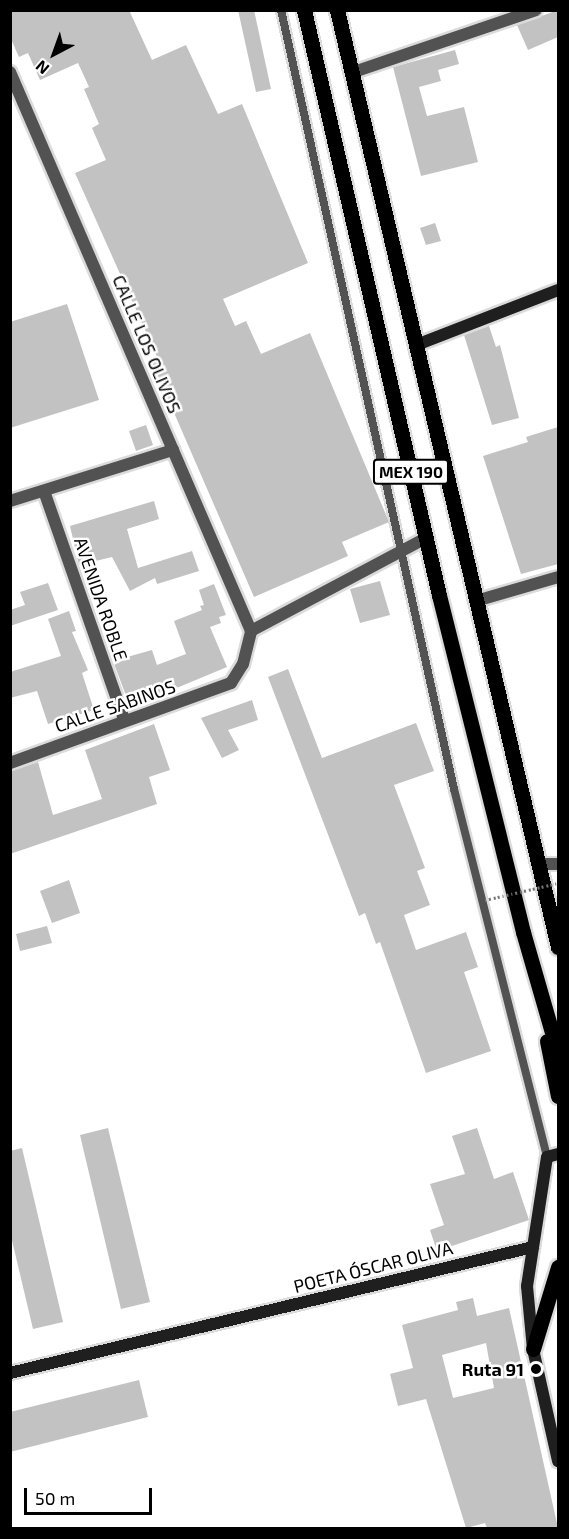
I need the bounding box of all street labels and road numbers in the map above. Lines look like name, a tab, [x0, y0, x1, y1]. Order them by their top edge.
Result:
street label: CALLE LOS OLIVOS	[108, 272, 186, 416]
road number: MEX 190	[372, 459, 450, 485]
street label: AVENIDA ROBLE	[70, 534, 132, 664]
street label: CALLE SABINOS	[52, 675, 178, 737]
street label: POETA ÓSCAR OLIVA	[291, 1237, 455, 1297]

